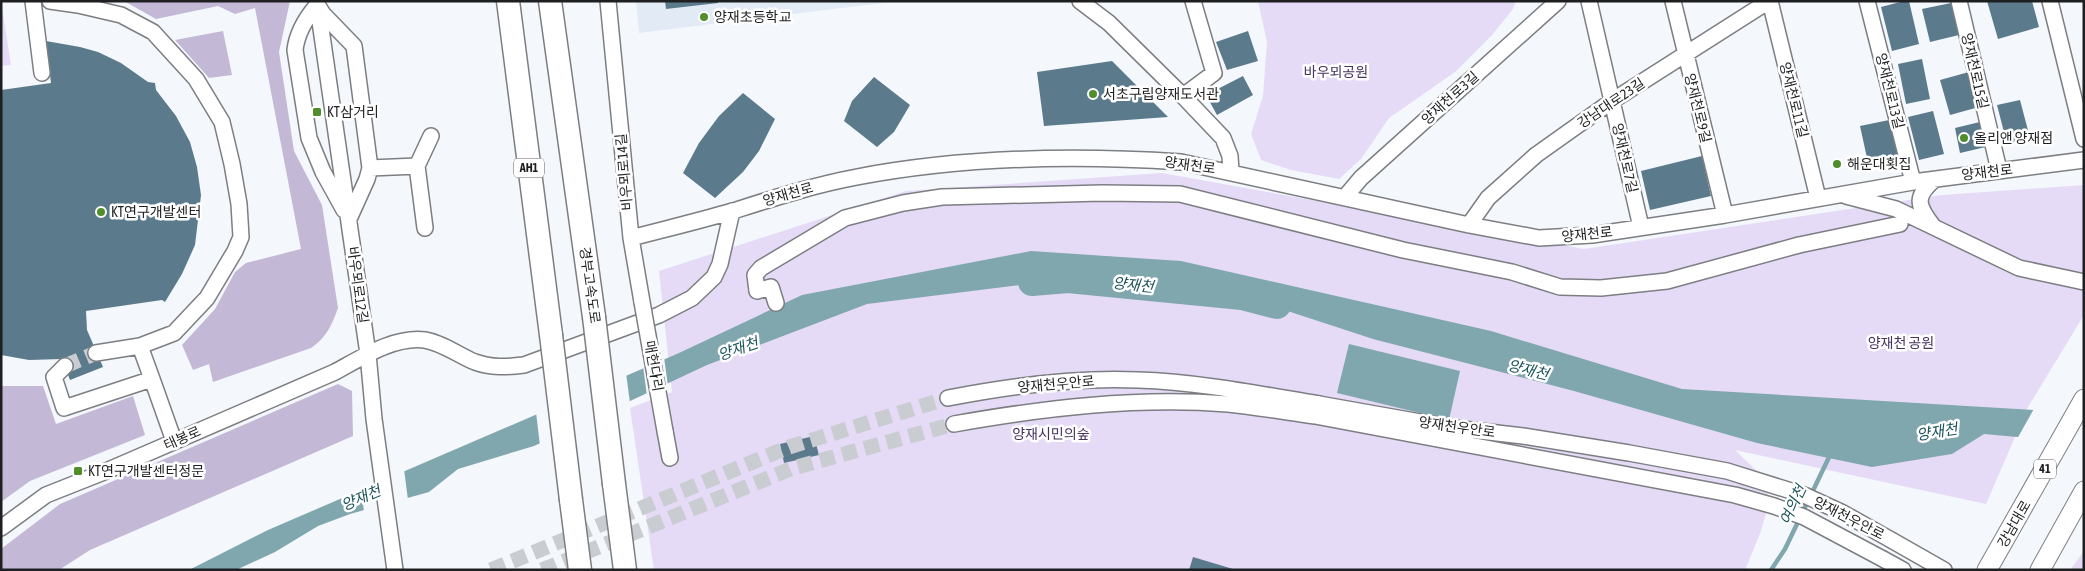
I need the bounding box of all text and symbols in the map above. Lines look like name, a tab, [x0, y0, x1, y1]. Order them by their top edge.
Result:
place label: 양재초등학교	[714, 9, 791, 25]
marker: 양재초등학교	[698, 11, 710, 23]
street label: 양재천로15길	[1958, 31, 1992, 111]
street label: 양재천로13길	[1873, 51, 1907, 131]
street label: 양재천로11길	[1777, 60, 1811, 140]
park label: 바우뫼공원	[1304, 64, 1368, 80]
street label: 양재천로3길	[1418, 68, 1482, 128]
street label: 양재천로9길	[1682, 72, 1714, 144]
street label: 강남대로23길	[1574, 75, 1648, 131]
place label: 서초구립양재도서관	[1103, 86, 1219, 102]
marker: 서초구립양재도서관	[1087, 88, 1099, 100]
place label: KT삼거리	[327, 104, 379, 120]
marker: KT삼거리	[311, 106, 323, 118]
street label: 양재천로7길	[1609, 122, 1641, 194]
place label: 올리앤 양재점	[1974, 130, 2053, 146]
marker: 올리앤 양재점	[1958, 132, 1970, 144]
street label: 비우뫼로14길	[613, 133, 635, 211]
street label: 양재천로	[1163, 153, 1217, 177]
place label: 해운대횟집	[1847, 156, 1911, 172]
road number: AH1	[514, 158, 544, 178]
marker: 해운대횟집	[1831, 158, 1843, 170]
street label: 양재천로	[1960, 161, 2014, 183]
street label: 양재천로	[761, 179, 815, 209]
place label: KT연구개발센터	[111, 204, 201, 220]
marker: KT연구개발센터	[95, 206, 107, 218]
street label: 양재천로	[1561, 223, 1614, 245]
street label: 바우뫼로12길	[345, 245, 371, 325]
street label: 경부고속도로	[577, 246, 603, 324]
water label: 양재천	[1112, 274, 1157, 295]
water label: 양재천	[715, 333, 762, 363]
park label: 양재천 공원	[1868, 335, 1934, 351]
street label: 매헌다리	[642, 339, 666, 393]
water label: 양재천	[1506, 356, 1552, 383]
street label: 양재천우안로	[1017, 373, 1095, 395]
street label: 양재천우안로	[1418, 414, 1496, 440]
water label: 양재천	[1915, 420, 1961, 443]
street label: 태봉로	[161, 423, 203, 453]
park label: 양재시민의숲	[1012, 426, 1090, 442]
road number: 41	[2034, 459, 2056, 478]
place label: KT연구개발센터정문	[88, 463, 204, 479]
marker: KT연구개발센터정문	[72, 465, 84, 477]
water label: 여의천	[1776, 480, 1810, 527]
water label: 양재천	[338, 481, 385, 513]
street label: 양재천우안로	[1811, 493, 1887, 543]
street label: 강남대로	[1994, 498, 2034, 550]

